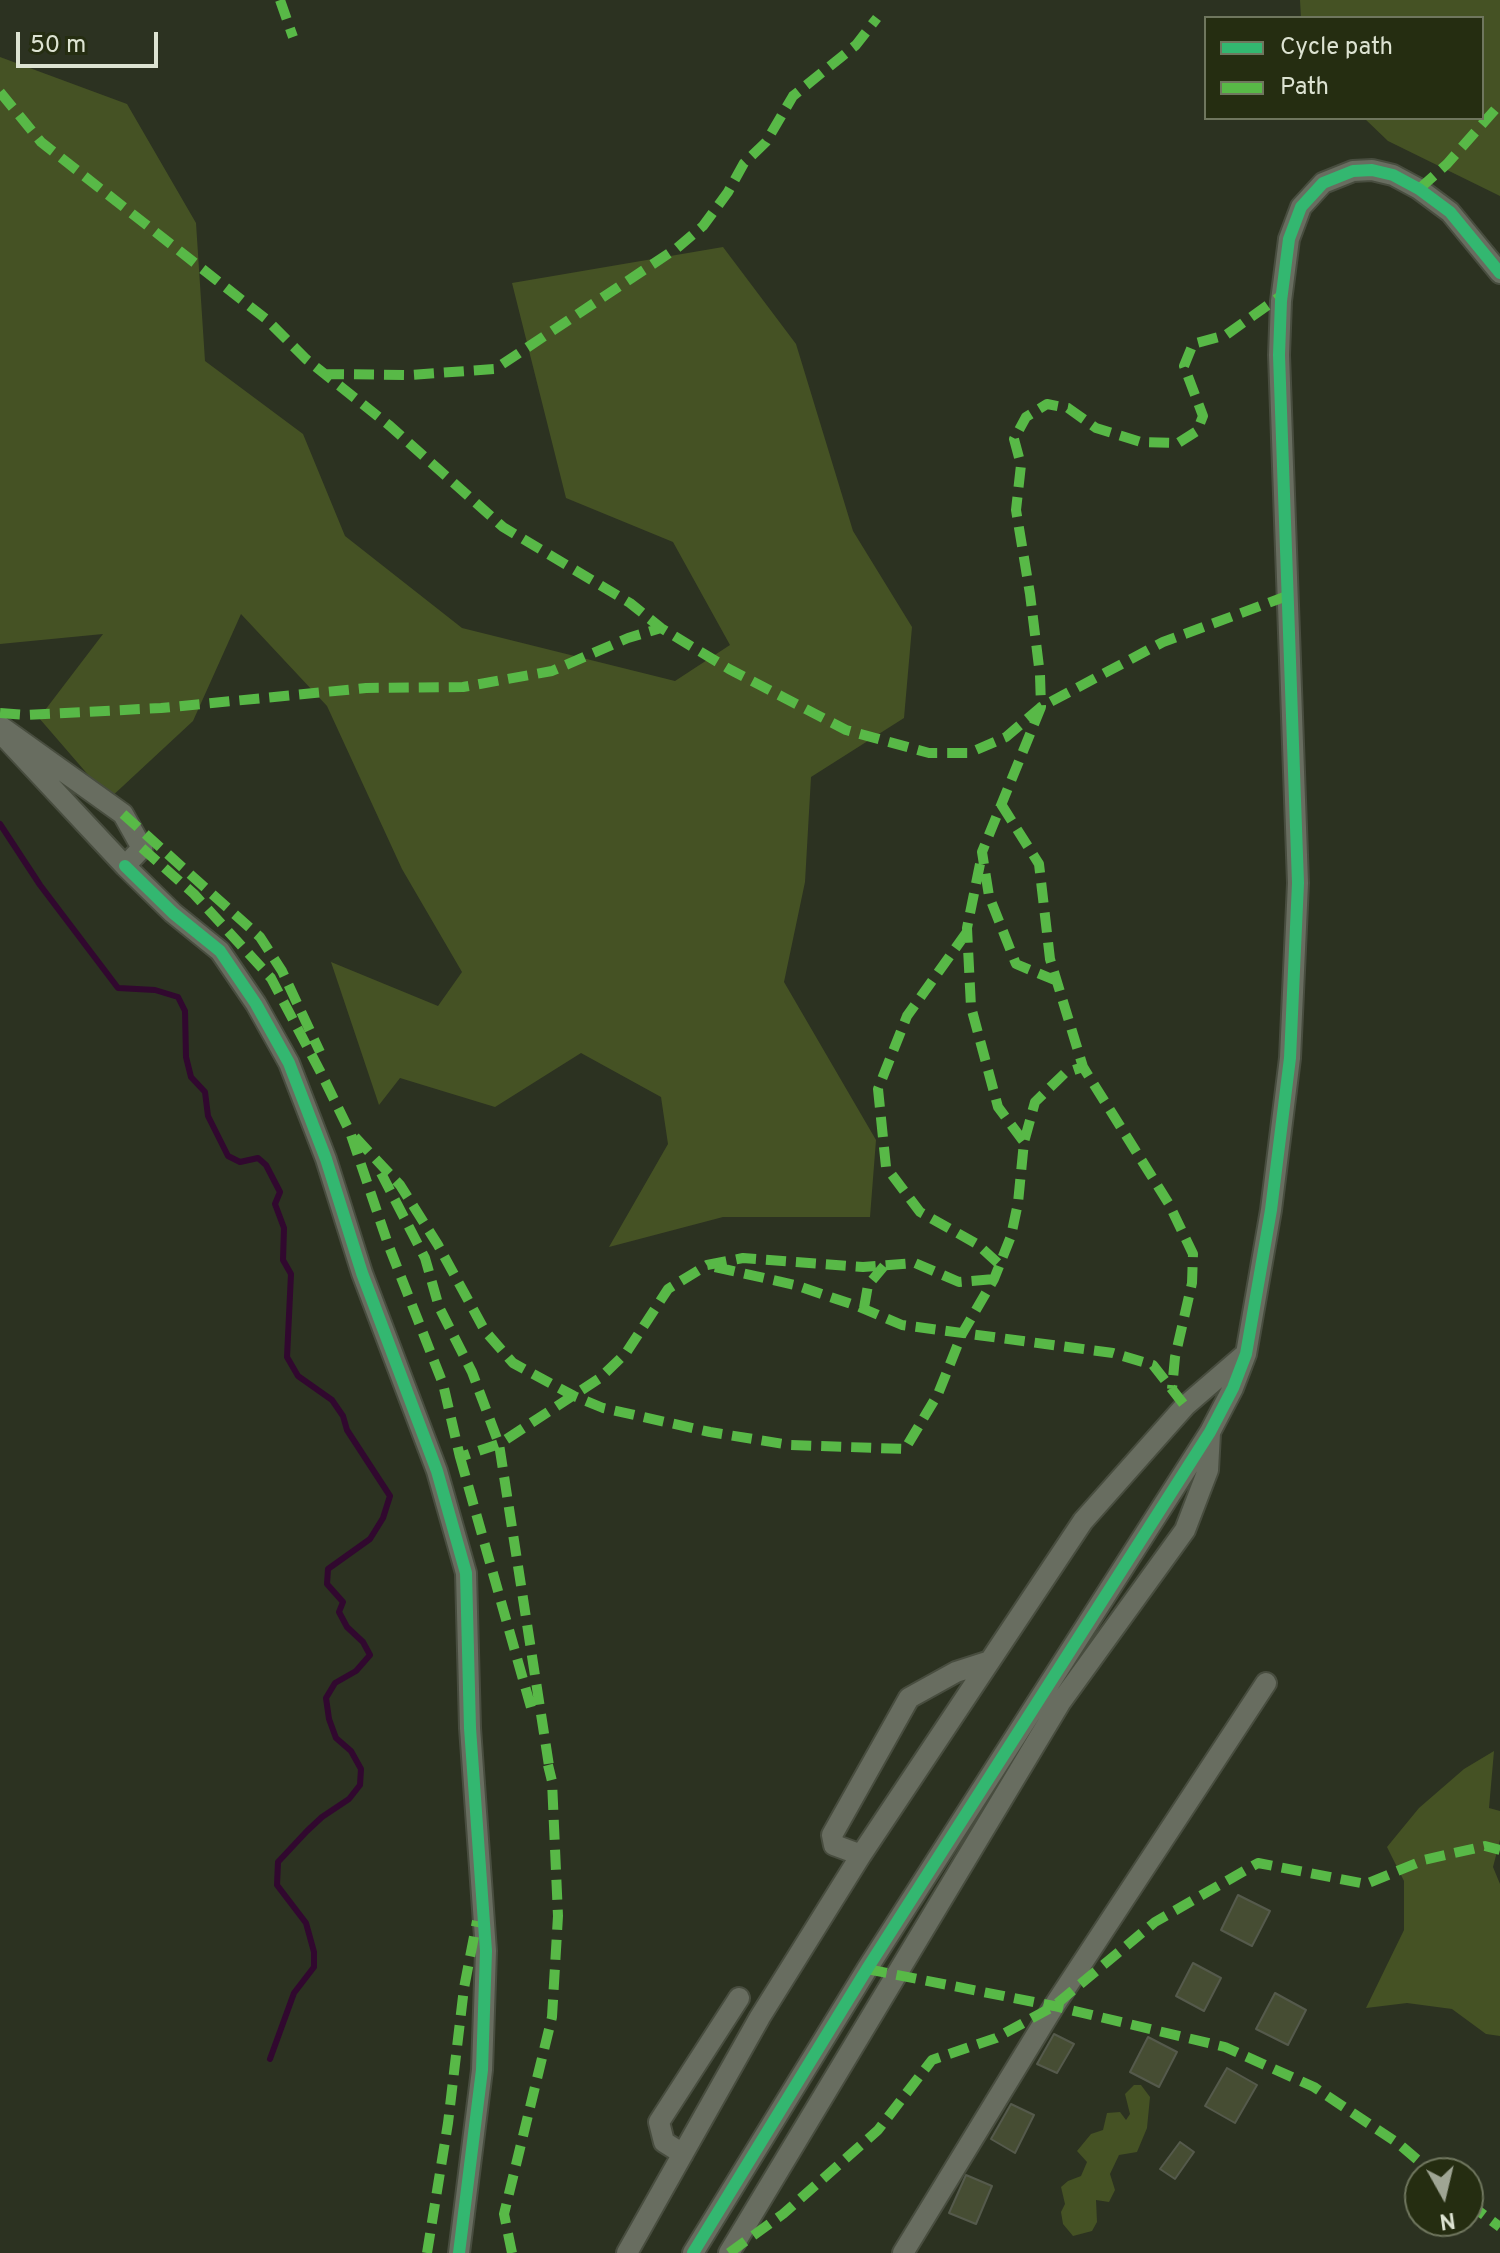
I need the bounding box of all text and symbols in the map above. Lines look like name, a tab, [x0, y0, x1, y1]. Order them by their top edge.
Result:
scale bar	[20, 16, 162, 66]
legend	[1204, 16, 1484, 120]
text: 50 m	[30, 31, 86, 61]
text: Cycle path	[1280, 33, 1393, 63]
text: Path	[1280, 73, 1329, 103]
north arrow	[1404, 2157, 1484, 2237]
text: N	[1437, 2205, 1457, 2234]

